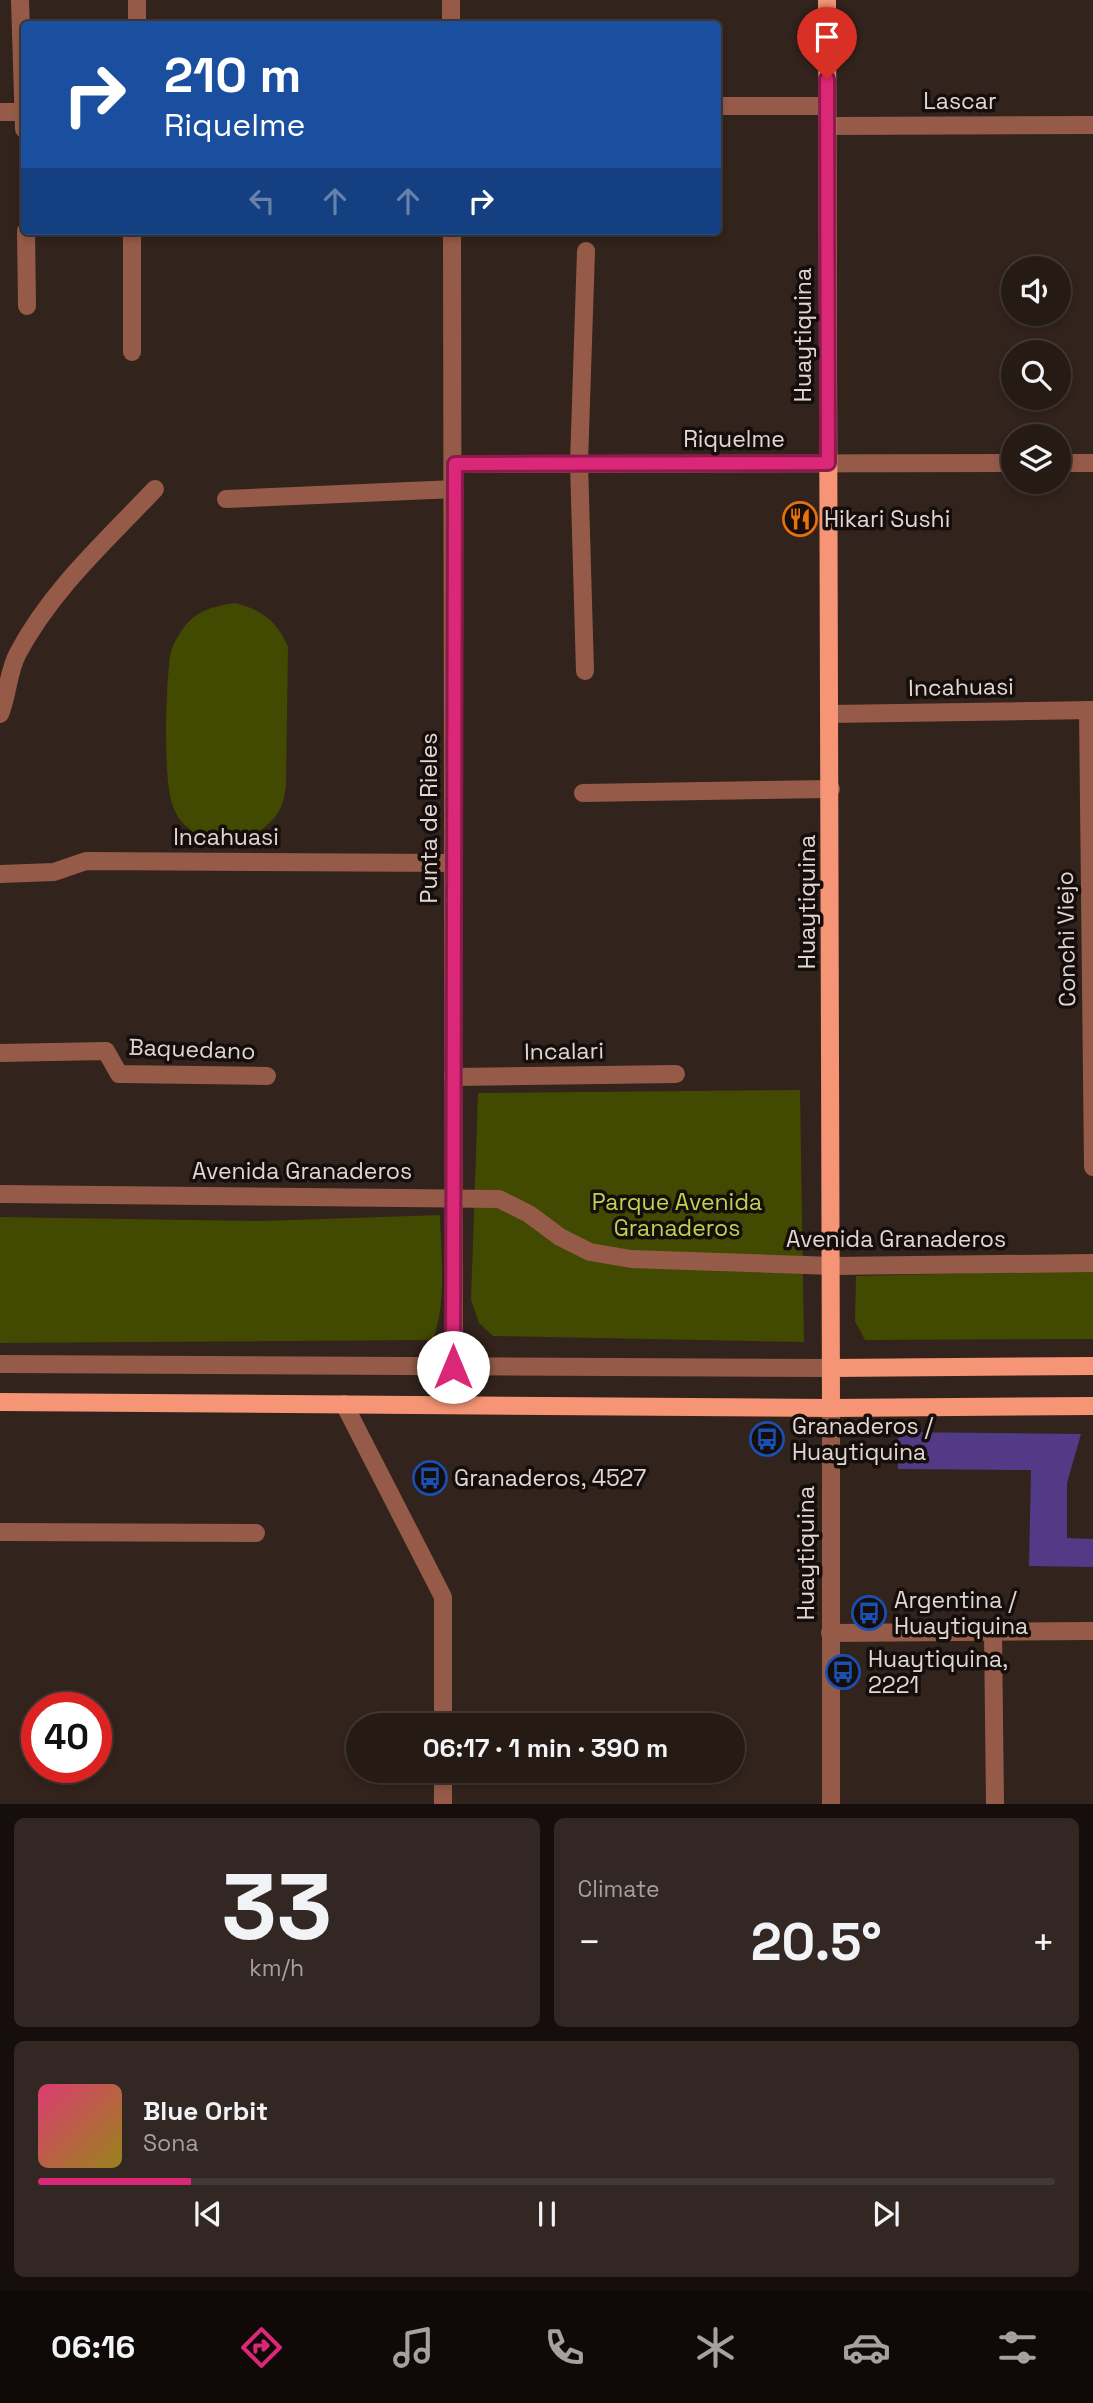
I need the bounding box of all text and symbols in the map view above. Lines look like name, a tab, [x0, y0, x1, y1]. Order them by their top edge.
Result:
pin	[797, 7, 857, 79]
icon: arrive	[808, 18, 846, 56]
text: 210 m	[164, 44, 301, 106]
icon: right	[49, 49, 140, 140]
street label: Lascar	[923, 86, 997, 116]
text: Riquelme	[164, 105, 305, 145]
icon: left	[243, 182, 281, 220]
icon: ahead	[316, 182, 354, 220]
icon: ahead	[389, 182, 427, 220]
icon: right	[462, 182, 500, 220]
map controls	[1001, 256, 1071, 494]
button: sound	[1001, 256, 1071, 326]
street label: Huaytiquina	[788, 268, 818, 402]
button: search	[1001, 340, 1071, 410]
street label: Riquelme	[683, 424, 785, 454]
button: layers	[1001, 424, 1071, 494]
restaurant icon: Hikari Sushi	[781, 500, 819, 538]
place label: Hikari Sushi	[824, 504, 950, 534]
street label: Incahuasi	[908, 671, 1014, 703]
street label: Punta de Rieles	[414, 733, 444, 903]
street label: Incahuasi	[173, 822, 279, 852]
street label: Huaytiquina	[792, 835, 822, 969]
street label: Conchi Viejo	[1050, 871, 1082, 1007]
street label: Baquedano	[128, 1032, 256, 1066]
street label: Incalari	[524, 1035, 604, 1067]
street label: Avenida Granaderos	[192, 1156, 412, 1186]
park label: Parque Avenida Granaderos	[592, 1187, 762, 1243]
street label: Avenida Granaderos	[786, 1224, 1006, 1254]
position arrow	[416, 1330, 490, 1404]
place label: Granaderos / Huaytiquina	[792, 1411, 934, 1467]
bus stop icon: Granaderos / Huaytiquina	[748, 1420, 786, 1458]
bus stop icon: Granaderos, 4527	[411, 1459, 449, 1497]
place label: Granaderos, 4527	[454, 1463, 646, 1493]
street label: Huaytiquina	[791, 1486, 821, 1620]
place label: Argentina / Huaytiquina	[894, 1585, 1028, 1641]
bus stop icon: Argentina / Huaytiquina	[850, 1594, 888, 1632]
place label: Huaytiquina, 2221	[868, 1644, 1008, 1700]
bus stop icon: Huaytiquina, 2221	[824, 1653, 862, 1691]
speed limit sign: 40	[21, 1692, 112, 1783]
text: 06:17 · 1 min · 390 m	[423, 1731, 668, 1765]
text: 33	[221, 1849, 332, 1966]
text: Climate	[578, 1874, 660, 1904]
text: 20.5°	[751, 1909, 882, 1975]
text: −	[578, 1918, 601, 1966]
text: +	[1031, 1918, 1055, 1966]
text: km/h	[249, 1953, 304, 1983]
text: Blue Orbit	[143, 2094, 268, 2128]
text: Sona	[143, 2128, 199, 2158]
icon: previous	[189, 2195, 227, 2233]
icon: pause	[528, 2195, 566, 2233]
icon: next	[867, 2195, 905, 2233]
icon: directions	[237, 2323, 286, 2372]
icon: music	[389, 2323, 438, 2372]
icon: phone	[540, 2323, 589, 2372]
icon: climate	[691, 2323, 740, 2372]
icon: car	[842, 2323, 891, 2372]
icon: filters	[993, 2323, 1042, 2372]
text: 06:16	[51, 2327, 135, 2367]

